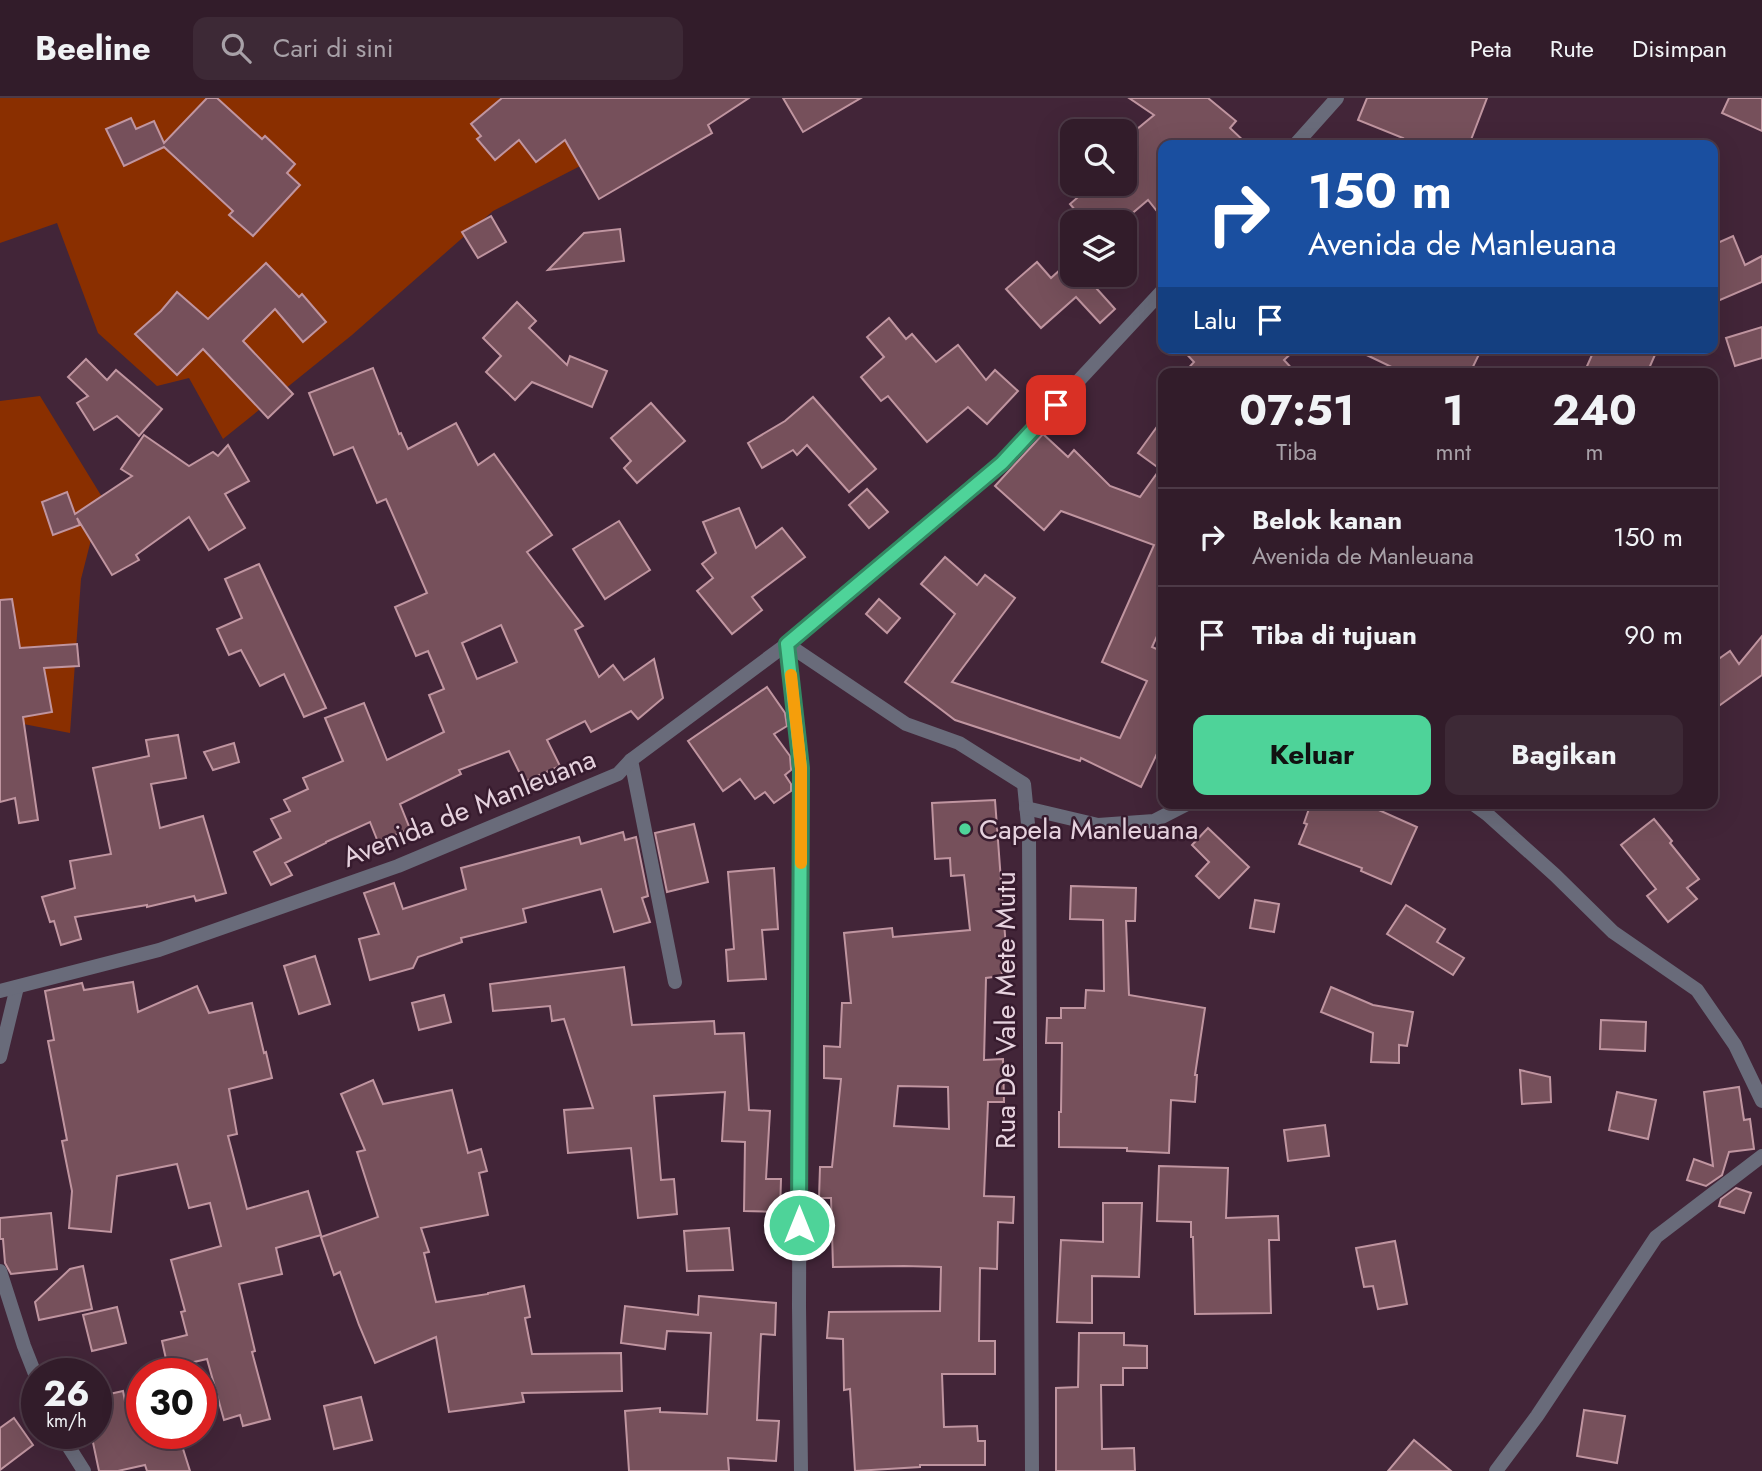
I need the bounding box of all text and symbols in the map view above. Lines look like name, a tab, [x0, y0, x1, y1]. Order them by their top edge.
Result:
search box	[193, 17, 683, 80]
text: Beeline	[35, 25, 151, 72]
icon: search	[217, 29, 255, 67]
text: Cari di sini	[273, 29, 393, 67]
text: Peta	[1470, 31, 1512, 66]
text: Rute	[1550, 31, 1594, 66]
text: Disimpan	[1632, 31, 1727, 66]
map controls	[1060, 119, 1137, 287]
button: search	[1060, 119, 1137, 196]
text: 150 m	[1308, 156, 1452, 226]
icon: right	[1193, 168, 1284, 259]
button: layers	[1060, 210, 1137, 287]
text: Avenida de Manleuana	[1308, 221, 1617, 267]
text: Lalu	[1193, 301, 1237, 339]
icon: arrive	[1251, 301, 1289, 339]
pin	[1026, 375, 1086, 435]
text: 07:51	[1239, 380, 1354, 441]
text: 1	[1443, 380, 1464, 441]
text: 240	[1552, 380, 1637, 441]
icon: arrive	[1037, 386, 1075, 424]
text: Tiba	[1276, 435, 1317, 469]
text: mnt	[1435, 435, 1471, 469]
text: m	[1586, 435, 1603, 469]
text: Belok kanan	[1252, 501, 1402, 539]
icon: right	[1193, 518, 1231, 556]
text: 150 m	[1613, 518, 1683, 556]
text: Avenida de Manleuana	[1252, 539, 1474, 573]
icon: arrive	[1193, 616, 1231, 654]
text: Tiba di tujuan	[1252, 616, 1417, 654]
text: 90 m	[1624, 616, 1683, 654]
button: Keluar	[1193, 715, 1431, 795]
button: Bagikan	[1445, 715, 1683, 795]
street label: Avenida de Manleuana	[336, 738, 602, 878]
place label: Capela Manleuana	[979, 809, 1198, 850]
marker: Capela Manleuana	[957, 821, 973, 837]
street label: Rua De Vale Mete Mutu	[985, 871, 1026, 1149]
position arrow	[762, 1188, 836, 1262]
speed limit sign: 30	[126, 1358, 217, 1449]
text: 26	[43, 1369, 90, 1419]
text: km/h	[46, 1408, 87, 1434]

